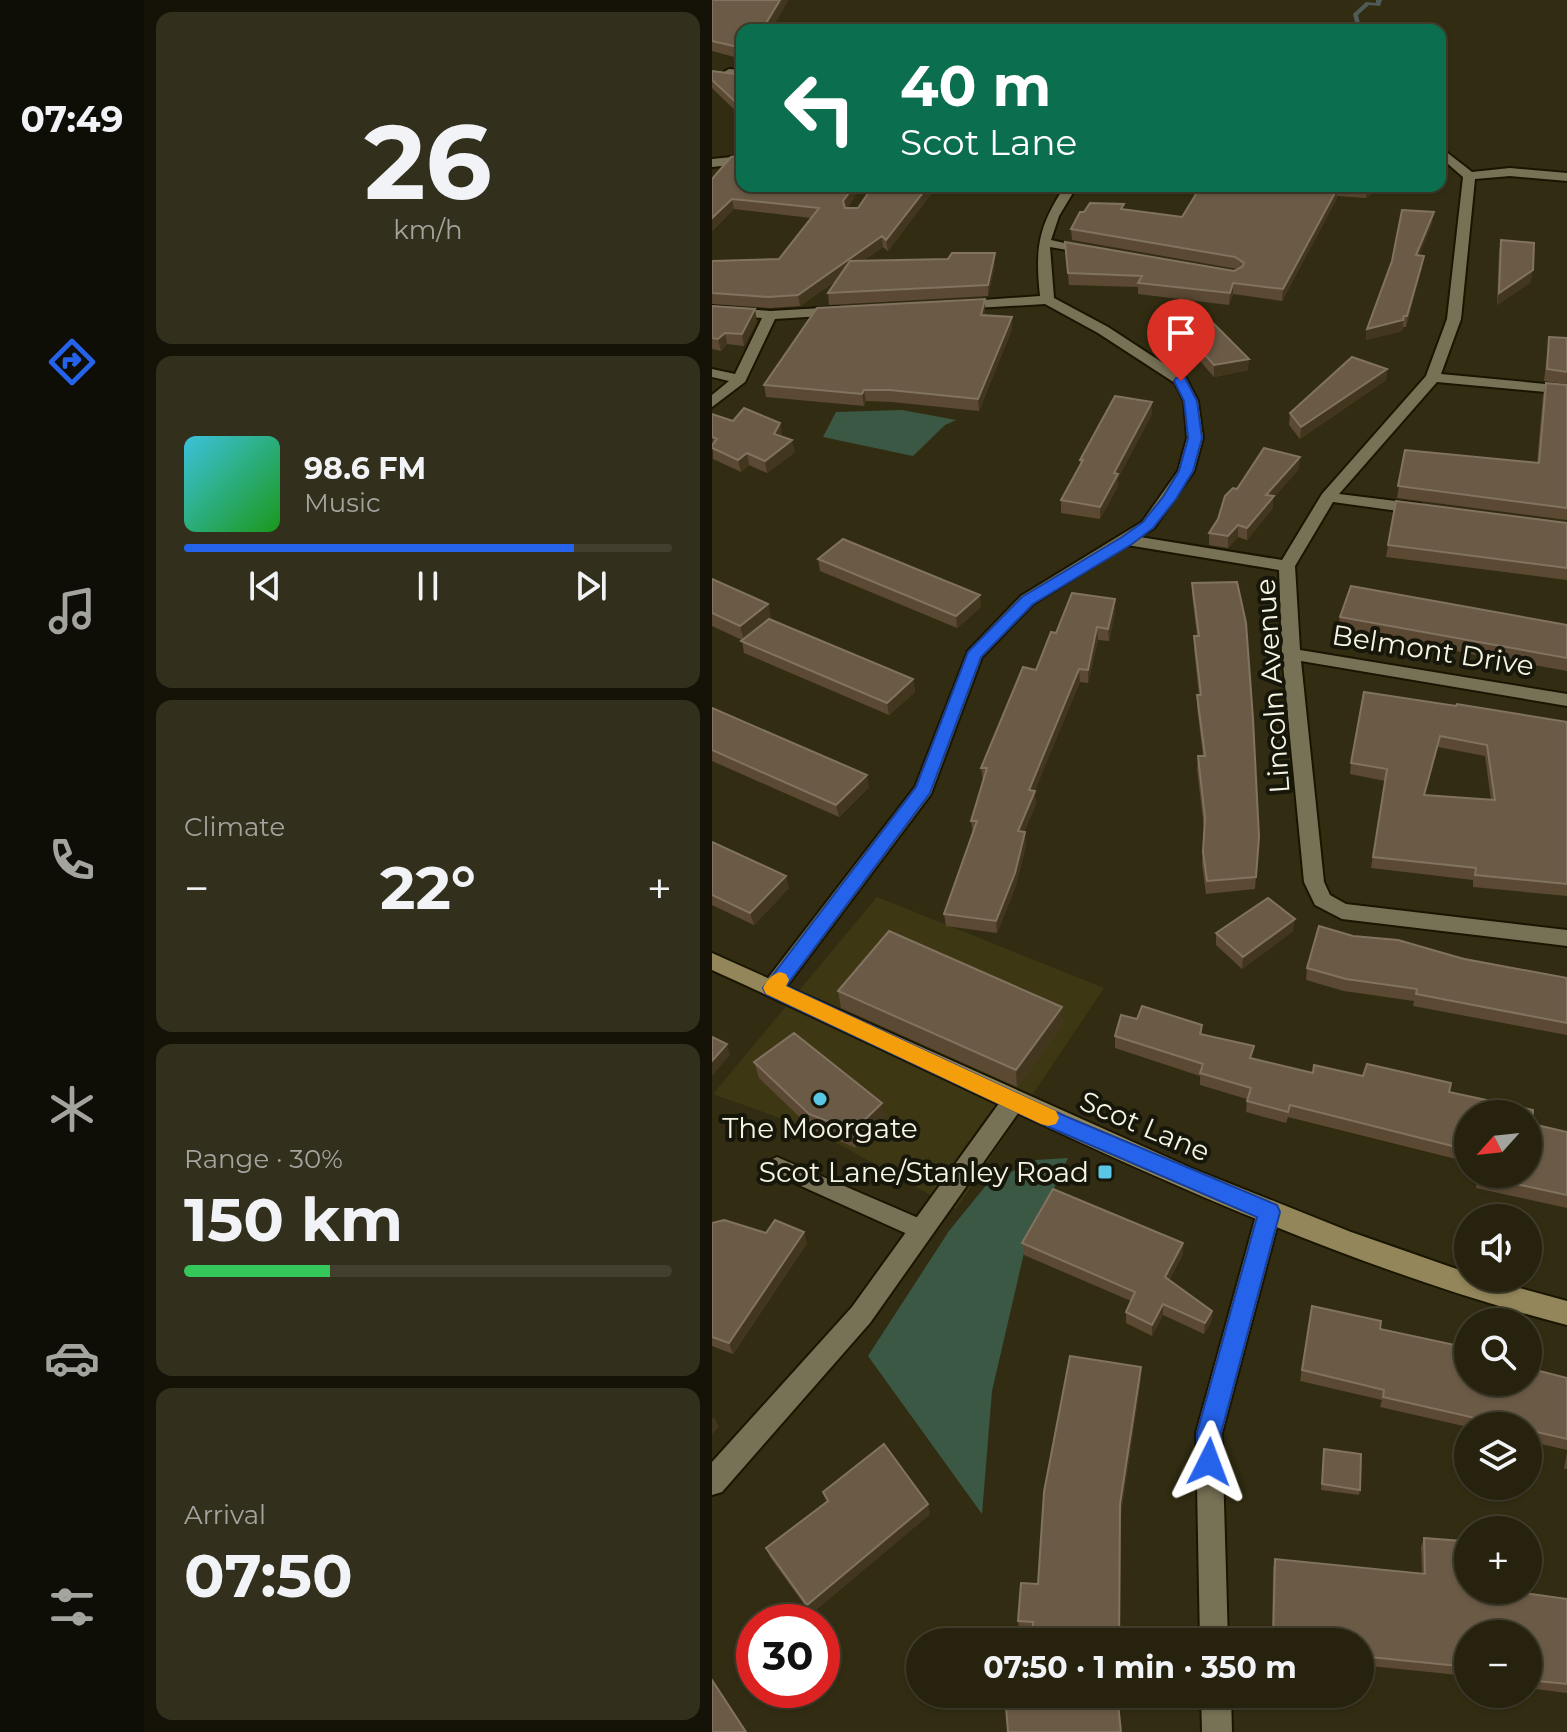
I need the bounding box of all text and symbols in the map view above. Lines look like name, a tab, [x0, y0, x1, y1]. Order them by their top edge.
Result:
text: 40 m	[900, 52, 1051, 120]
icon: left	[768, 56, 872, 160]
text: 07:49	[21, 97, 123, 141]
text: 26	[364, 98, 492, 225]
text: Scot Lane	[900, 120, 1077, 164]
text: km/h	[393, 214, 463, 246]
pin	[1147, 299, 1215, 381]
icon: arrive	[1159, 311, 1203, 355]
icon: directions	[44, 334, 100, 390]
text: 98.6 FM	[304, 450, 426, 487]
text: Music	[304, 487, 381, 519]
icon: previous	[243, 564, 287, 608]
icon: pause	[406, 564, 450, 608]
icon: next	[569, 564, 613, 608]
street label: Lincoln Avenue	[1248, 577, 1296, 795]
icon: music	[44, 583, 100, 639]
street label: Belmont Drive	[1330, 617, 1536, 683]
text: Climate	[184, 811, 285, 843]
icon: phone	[44, 832, 100, 888]
text: 22°	[380, 851, 476, 924]
text: −	[184, 861, 209, 915]
text: +	[647, 861, 672, 915]
icon: climate	[44, 1081, 100, 1137]
street label: Scot Lane	[1075, 1083, 1215, 1169]
marker: The Moorgate	[811, 1090, 829, 1108]
north arrow	[1454, 1100, 1542, 1188]
map controls	[1454, 1100, 1542, 1708]
place label: The Moorgate	[722, 1111, 918, 1145]
text: Range · 30%	[184, 1143, 343, 1175]
place label: Scot Lane/Stanley Road	[759, 1155, 1089, 1189]
marker: Scot Lane/Stanley Road	[1096, 1163, 1114, 1181]
text: 150 km	[184, 1183, 403, 1256]
button: sound	[1454, 1204, 1542, 1292]
button: search	[1454, 1308, 1542, 1396]
icon: car	[44, 1330, 100, 1386]
button: layers	[1454, 1412, 1542, 1500]
position arrow	[1167, 1420, 1251, 1504]
text: Arrival	[184, 1499, 266, 1531]
button: +	[1454, 1516, 1542, 1604]
text: 07:50	[184, 1539, 353, 1612]
icon: filters	[44, 1579, 100, 1635]
speed limit sign: 30	[736, 1604, 840, 1708]
button: −	[1454, 1620, 1542, 1708]
text: 07:50 · 1 min · 350 m	[983, 1649, 1297, 1686]

